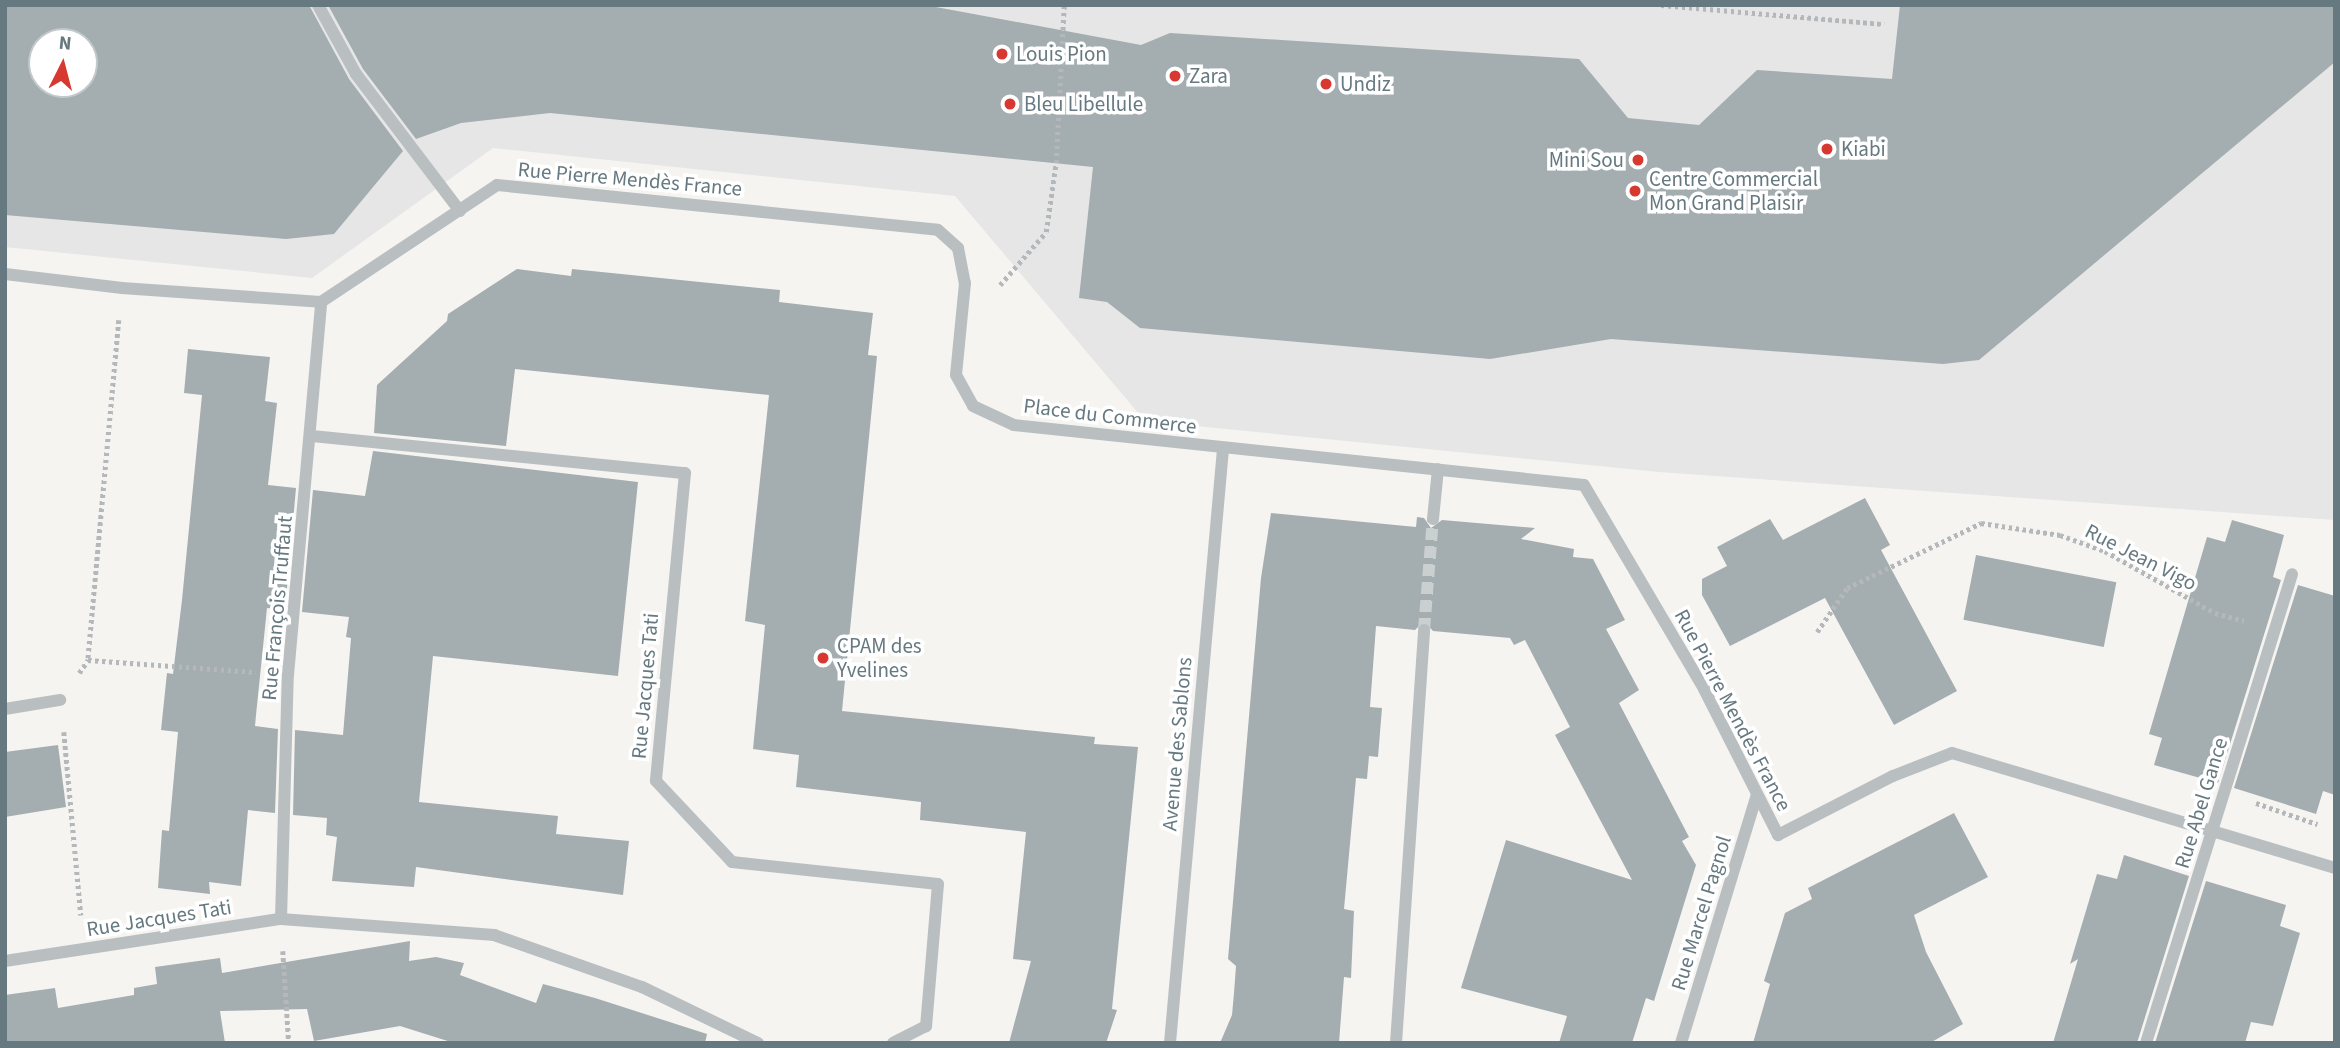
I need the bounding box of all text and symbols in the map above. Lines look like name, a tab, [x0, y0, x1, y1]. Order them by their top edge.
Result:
north arrow	[28, 28, 98, 98]
text: N	[57, 30, 73, 58]
place label: Louis Pion	[1016, 41, 1107, 67]
marker: Louis Pion	[994, 46, 1010, 62]
place label: Zara	[1189, 63, 1228, 89]
marker: Zara	[1167, 68, 1183, 84]
place label: Undiz	[1340, 71, 1391, 97]
marker: Undiz	[1318, 76, 1334, 92]
place label: Bleu Libellule	[1024, 91, 1143, 117]
marker: Bleu Libellule	[1002, 96, 1018, 112]
place label: Kiabi	[1841, 136, 1886, 162]
marker: Kiabi	[1819, 141, 1835, 157]
place label: Mini Sou	[1549, 147, 1624, 173]
marker: Mini Sou	[1630, 152, 1646, 168]
street label: Rue Pierre Mendès France	[517, 157, 743, 201]
place label: Centre Commercial Mon Grand Plaisir	[1649, 166, 1818, 216]
marker: Centre Commercial Mon Grand Plaisir	[1627, 183, 1643, 199]
street label: Place du Commerce	[1022, 393, 1198, 439]
street label: Rue François Truffaut	[256, 515, 298, 701]
street label: Rue Jean Vigo	[2081, 518, 2201, 596]
street label: Rue Pierre Mendès France	[1669, 605, 1797, 815]
street label: Rue Jacques Tati	[626, 612, 664, 760]
place label: CPAM des Yvelines	[837, 633, 922, 683]
marker: CPAM des Yvelines	[815, 650, 831, 666]
street label: Avenue des Sablons	[1157, 656, 1197, 832]
street label: Rue Abel Gance	[2169, 735, 2233, 871]
street label: Rue Marcel Pagnol	[1666, 833, 1736, 993]
street label: Rue Jacques Tati	[85, 894, 233, 942]

